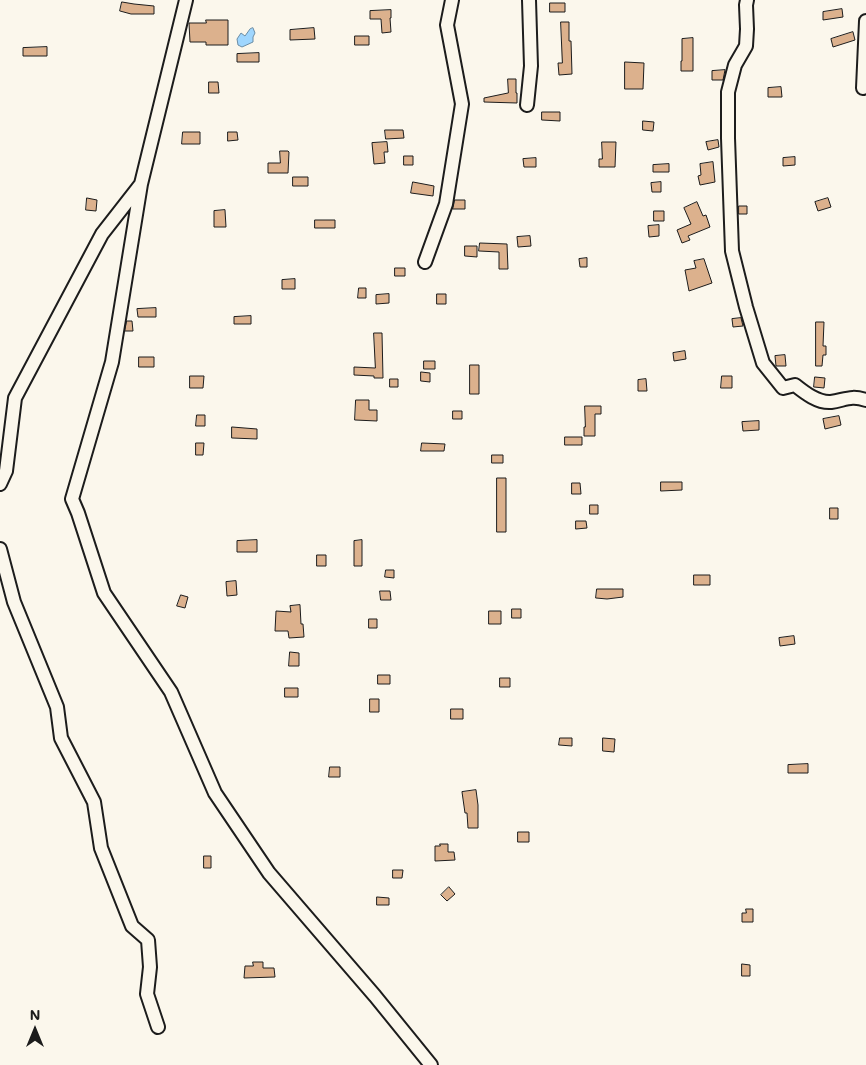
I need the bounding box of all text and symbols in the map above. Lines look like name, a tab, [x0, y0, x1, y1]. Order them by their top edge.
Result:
north arrow	[10, 1005, 60, 1055]
text: N	[30, 1005, 40, 1024]

